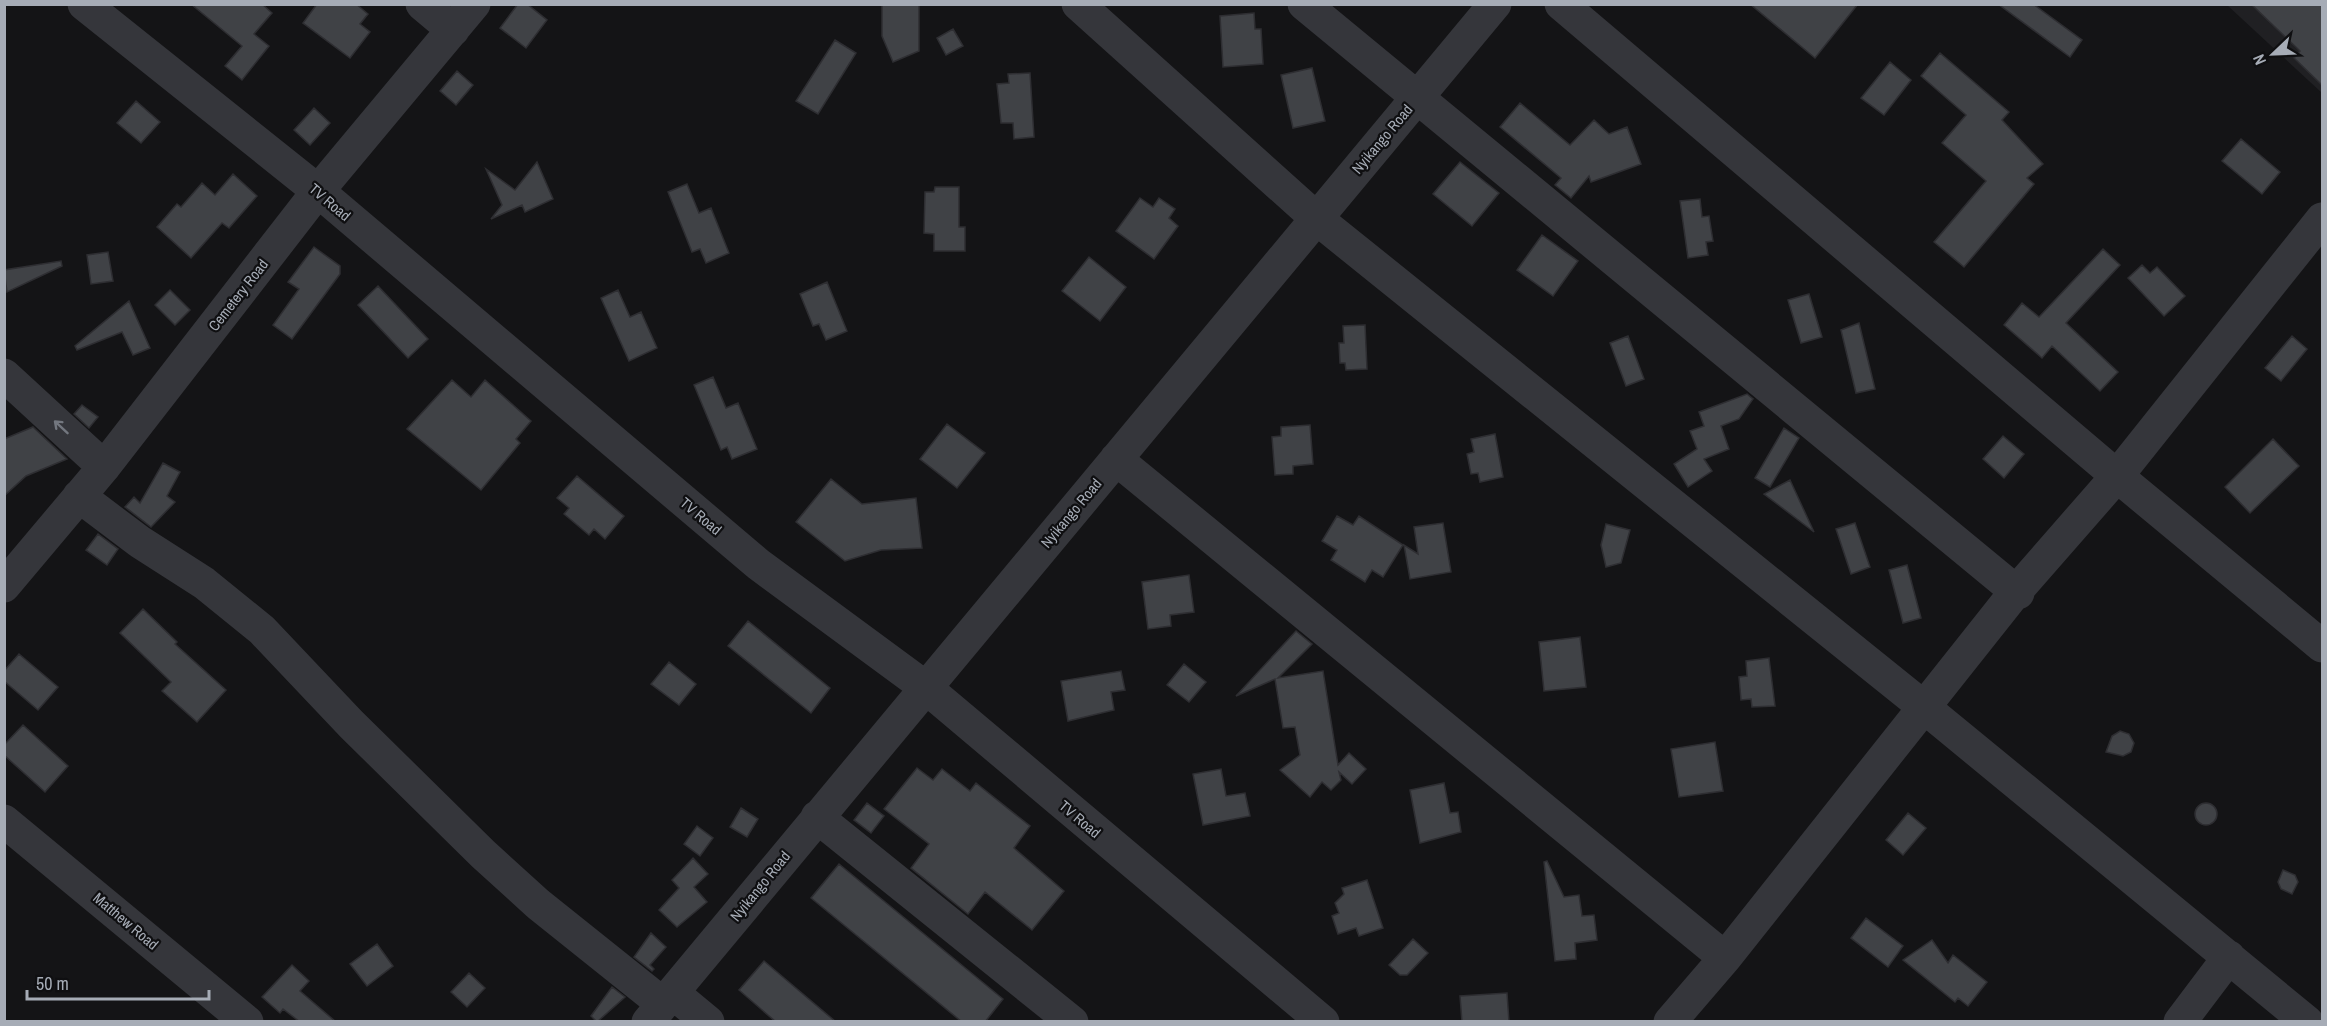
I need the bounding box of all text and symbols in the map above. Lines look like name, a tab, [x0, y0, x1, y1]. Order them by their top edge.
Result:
north arrow	[2243, 24, 2303, 84]
text: N	[2247, 51, 2271, 69]
street label: Nyikango Road	[1347, 100, 1417, 178]
street label: TV Road	[305, 178, 355, 226]
street label: Cemetery Road	[203, 255, 273, 335]
one-way arrow	[54, 420, 69, 435]
street label: Nyikango Road	[1036, 474, 1106, 552]
street label: TV Road	[676, 492, 726, 540]
street label: TV Road	[1055, 795, 1105, 843]
street label: Nyikango Road	[725, 846, 795, 926]
street label: Matthew Road	[89, 887, 163, 955]
scale bar	[27, 963, 208, 1001]
text: 50 m	[36, 971, 69, 996]

